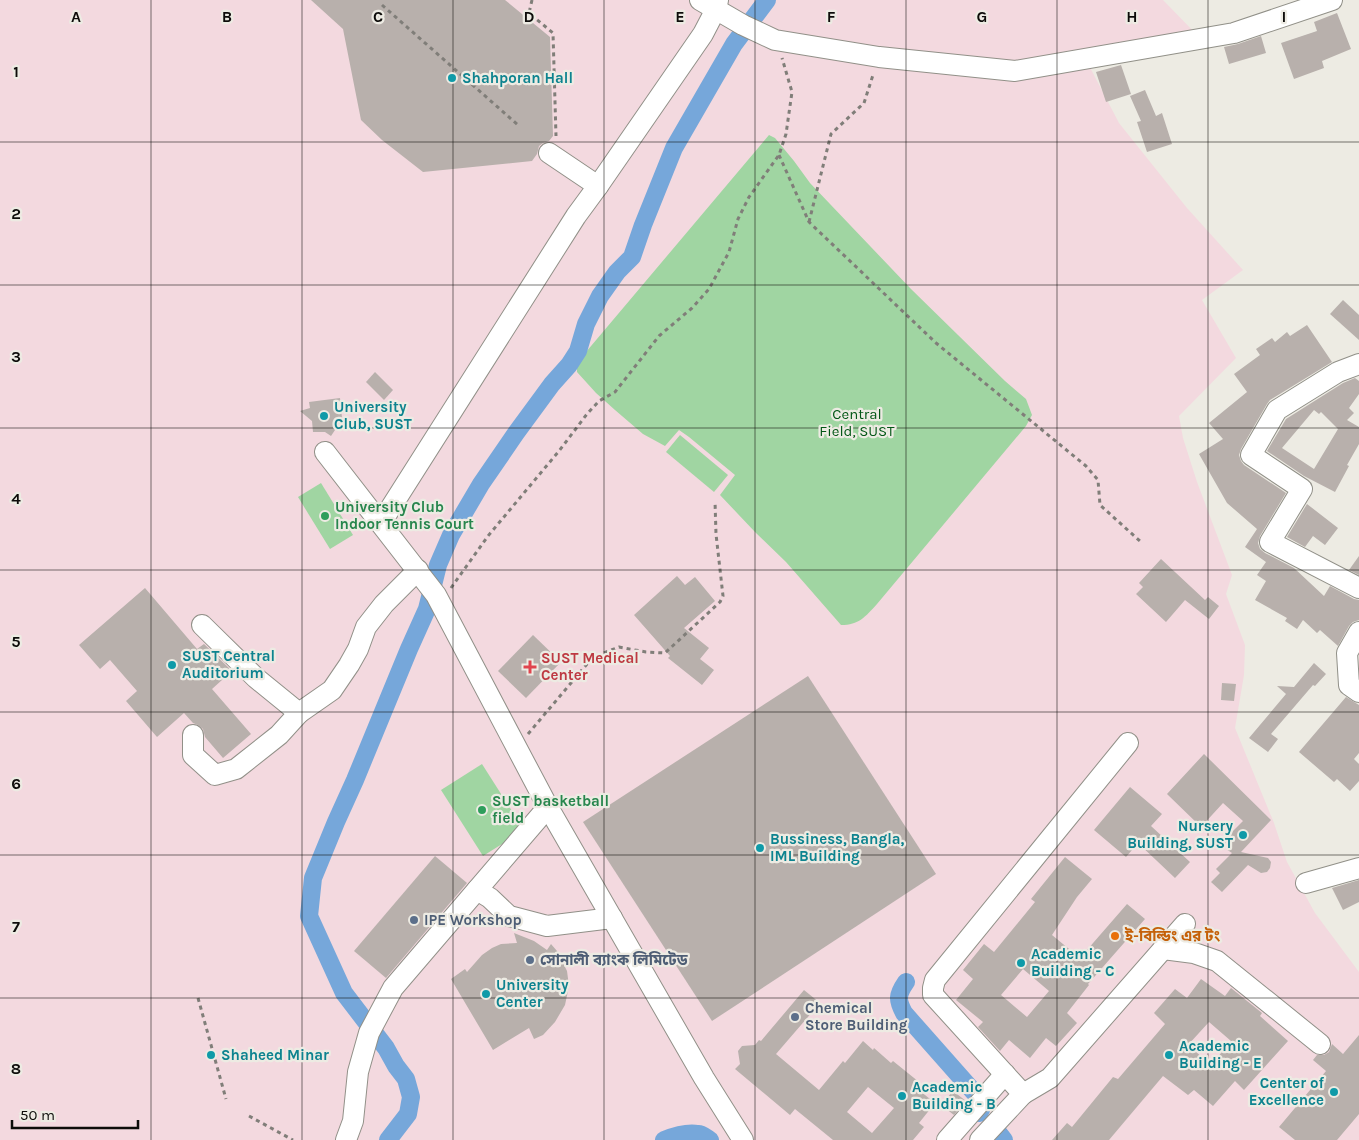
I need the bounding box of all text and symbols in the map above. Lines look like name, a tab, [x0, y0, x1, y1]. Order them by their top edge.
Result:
text: A	[71, 7, 81, 26]
text: B	[222, 7, 232, 26]
text: C	[373, 7, 383, 26]
text: D	[524, 7, 535, 26]
text: E	[675, 7, 685, 26]
text: F	[827, 7, 836, 26]
text: G	[977, 7, 987, 26]
text: H	[1126, 7, 1138, 26]
text: I	[1282, 7, 1286, 26]
text: 1	[13, 62, 19, 81]
place label: Shahporan Hall	[462, 69, 573, 87]
marker: Shahporan Hall	[446, 72, 458, 84]
text: 2	[11, 204, 21, 223]
text: 3	[11, 347, 21, 366]
place label: University Club, SUST	[334, 398, 412, 433]
park label: Central Field, SUST	[819, 405, 895, 440]
marker: University Club, SUST	[318, 410, 330, 422]
text: 4	[11, 489, 21, 508]
place label: University Club Indoor Tennis Court	[335, 498, 474, 533]
marker: University Club Indoor Tennis Court	[319, 510, 331, 522]
text: 5	[11, 632, 21, 651]
place label: SUST Central Auditorium	[182, 647, 275, 682]
place label: SUST Medical Center	[541, 649, 639, 684]
marker: SUST Central Auditorium	[166, 659, 178, 671]
marker: SUST Medical Center	[523, 660, 537, 674]
text: 6	[11, 774, 21, 793]
place label: SUST basketball field	[492, 792, 609, 827]
marker: SUST basketball field	[476, 804, 488, 816]
place label: Nursery Building, SUST	[1127, 817, 1233, 852]
marker: Nursery Building, SUST	[1237, 829, 1249, 841]
place label: Bussiness, Bangla, IML Building	[770, 830, 904, 865]
marker: Bussiness, Bangla, IML Building	[754, 842, 766, 854]
place label: IPE Workshop	[424, 911, 522, 929]
marker: IPE Workshop	[408, 914, 420, 926]
text: 7	[12, 917, 20, 936]
place label: ই-বিল্ডিং এর টং	[1124, 927, 1220, 945]
marker: ই-বিল্ডিং এর টং	[1109, 930, 1121, 942]
place label: Academic Building - C	[1031, 945, 1115, 980]
place label: সোনালী ব্যাংক লিমিটেড	[540, 951, 688, 969]
marker: সোনালী ব্যাংক লিমিটেড	[524, 954, 536, 966]
marker: Academic Building - C	[1015, 957, 1027, 969]
place label: University Center	[496, 976, 569, 1011]
marker: University Center	[480, 988, 492, 1000]
place label: Chemical Store Building	[805, 999, 908, 1034]
marker: Chemical Store Building	[789, 1011, 801, 1023]
place label: Academic Building - E	[1179, 1037, 1262, 1072]
place label: Shaheed Minar	[221, 1046, 329, 1064]
marker: Shaheed Minar	[205, 1049, 217, 1061]
marker: Academic Building - E	[1163, 1049, 1175, 1061]
text: 8	[11, 1059, 21, 1078]
place label: Center of Excellence	[1249, 1074, 1324, 1109]
place label: Academic Building - B	[912, 1078, 996, 1113]
marker: Center of Excellence	[1328, 1086, 1340, 1098]
marker: Academic Building - B	[896, 1090, 908, 1102]
scale bar	[12, 1098, 139, 1130]
text: 50 m	[20, 1106, 55, 1124]

